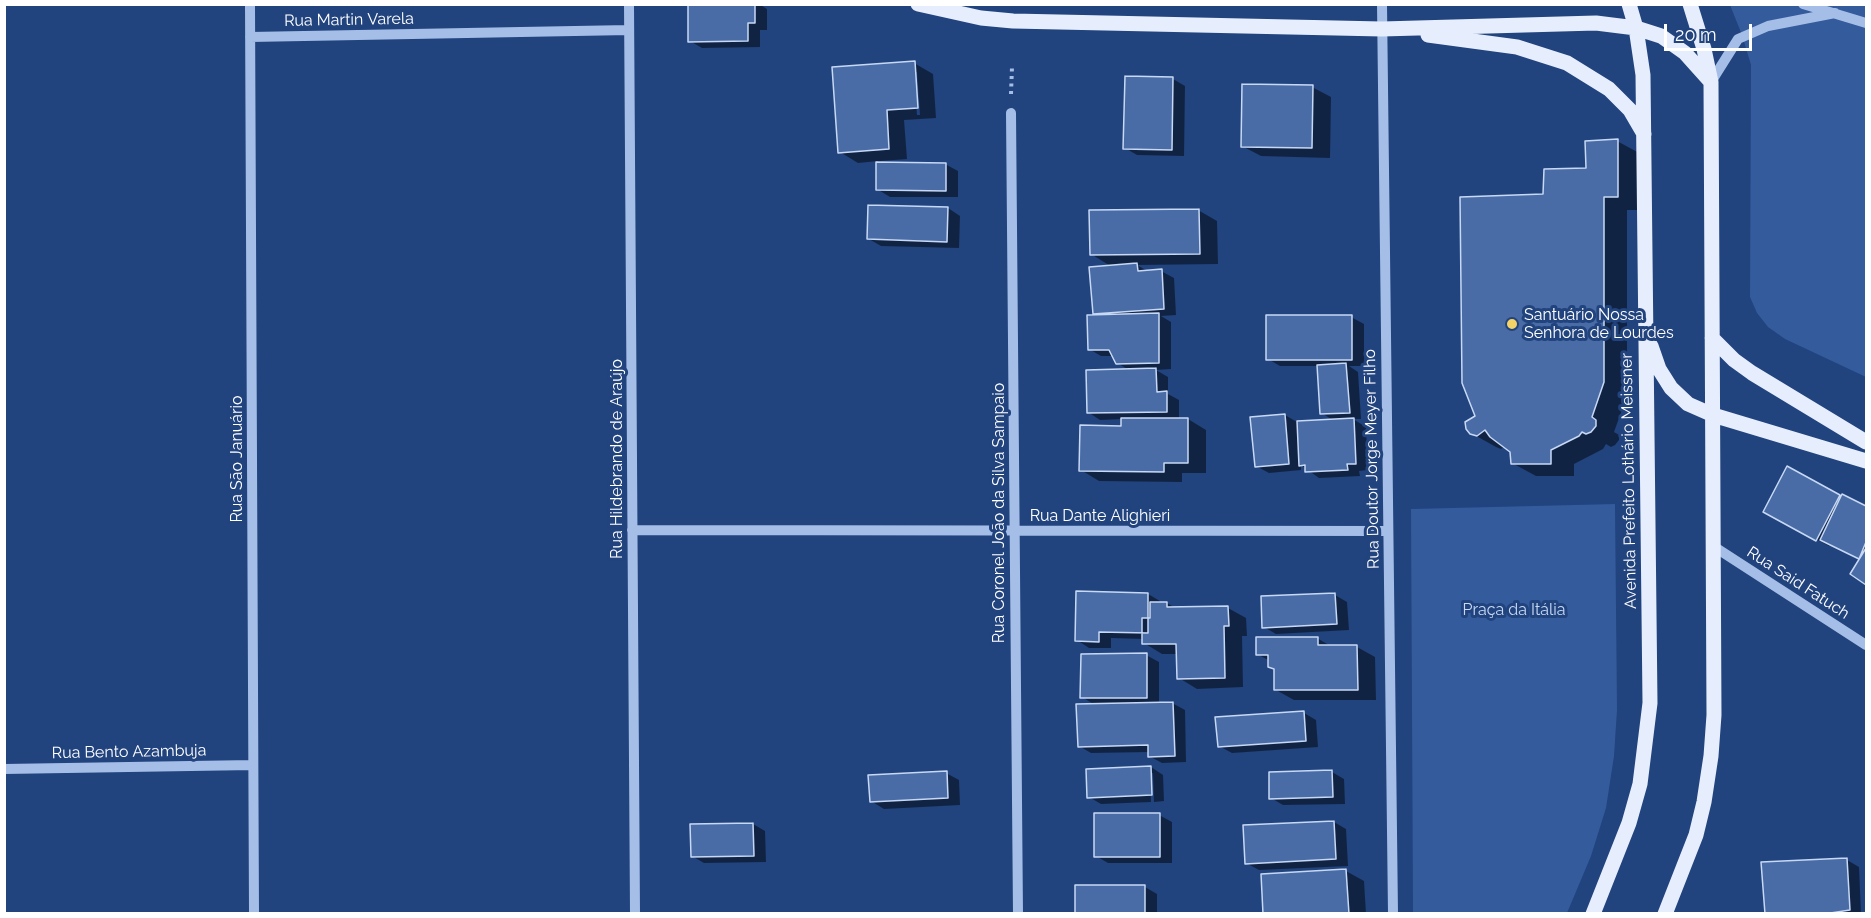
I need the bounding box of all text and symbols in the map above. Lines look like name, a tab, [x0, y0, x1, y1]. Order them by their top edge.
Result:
street label: Rua Martin Varela	[284, 9, 414, 31]
scale bar	[1667, 12, 1756, 50]
text: 20 m	[1675, 24, 1717, 45]
place label: Santuário Nossa Senhora de Lourdes	[1524, 305, 1674, 343]
marker: Santuário Nossa Senhora de Lourdes	[1505, 317, 1519, 331]
street label: Rua Doutor Jorge Meyer Filho	[1360, 349, 1384, 569]
street label: Avenida Prefeito Lothário Meissner	[1617, 353, 1641, 609]
street label: Rua Hildebrando de Araújo	[607, 359, 627, 559]
street label: Rua Coronel João da Silva Sampaio	[989, 383, 1009, 643]
street label: Rua São Januário	[227, 395, 247, 523]
street label: Rua Dante Alighieri	[1030, 506, 1170, 526]
street label: Rua Said Fatuch	[1743, 543, 1853, 623]
park label: Praça da Itália	[1462, 600, 1566, 620]
street label: Rua Bento Azambuja	[52, 741, 206, 763]

